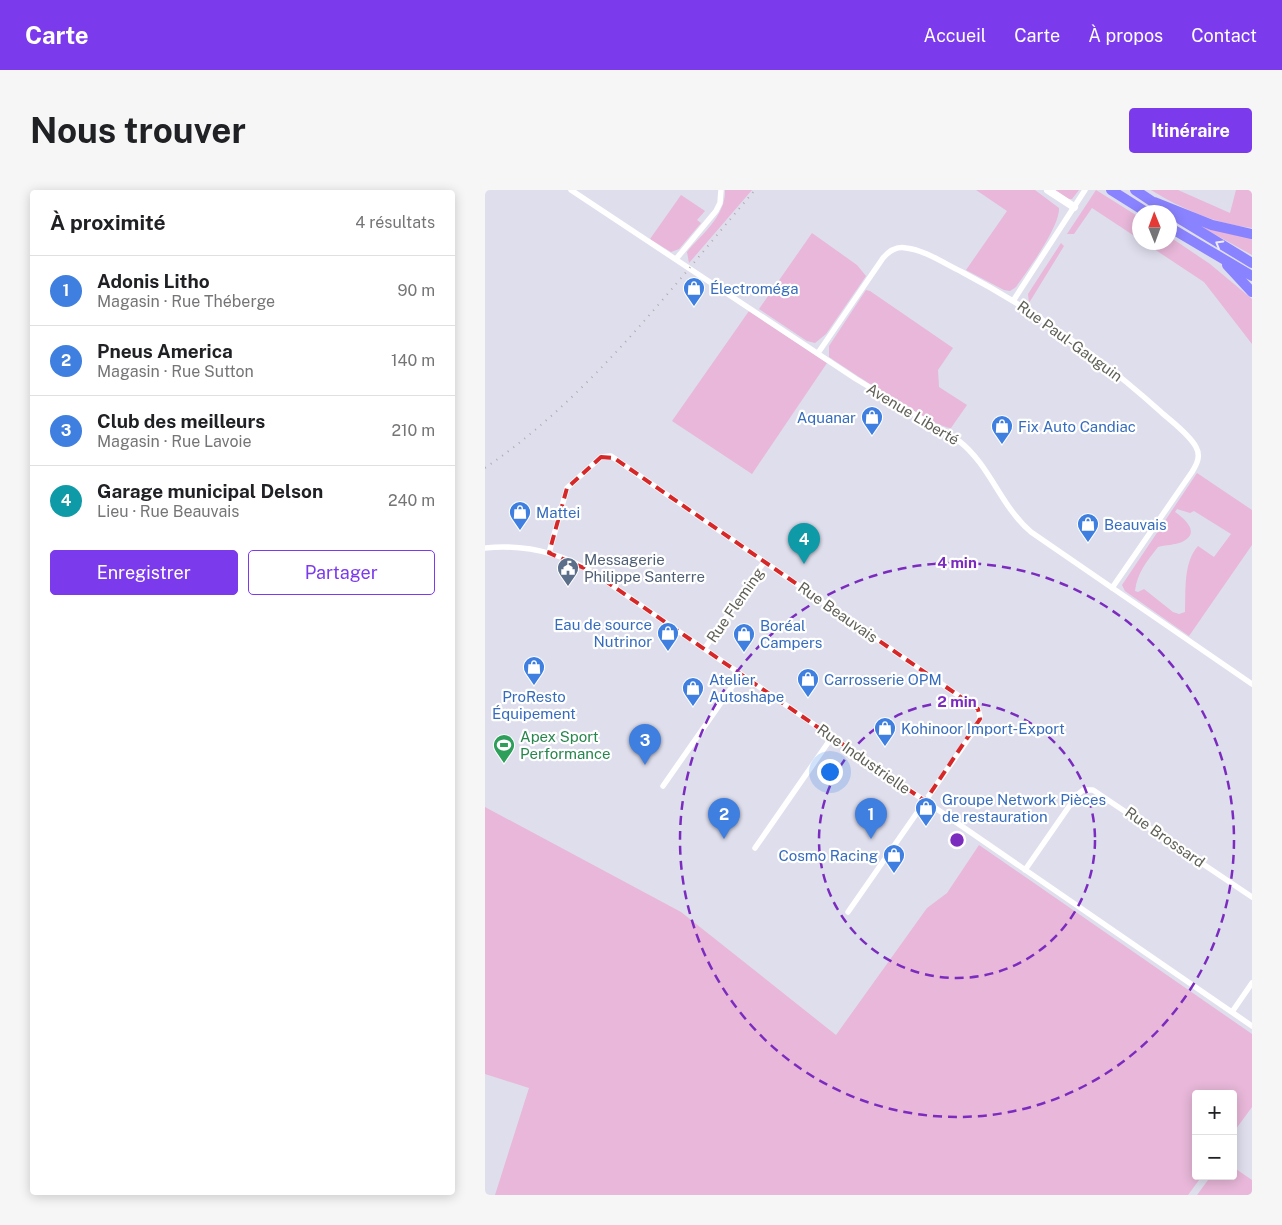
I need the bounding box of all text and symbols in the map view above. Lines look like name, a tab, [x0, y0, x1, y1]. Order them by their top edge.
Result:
text: Carte	[25, 21, 89, 49]
text: Accueil	[924, 25, 986, 46]
text: Carte	[1014, 25, 1060, 46]
text: À propos	[1088, 25, 1163, 46]
text: Contact	[1191, 25, 1257, 46]
button: Itinéraire	[1129, 108, 1252, 153]
text: Nous trouver	[30, 110, 246, 151]
north arrow	[1132, 205, 1177, 250]
text: À proximité	[50, 210, 166, 235]
text: 4 résultats	[355, 213, 435, 232]
one-way arrow	[1216, 241, 1225, 251]
text: Adonis Litho	[97, 270, 210, 292]
shop icon: Électroméga	[682, 276, 706, 307]
place label: Électroméga	[710, 280, 798, 297]
text: 1	[63, 281, 69, 300]
text: 90 m	[398, 281, 435, 300]
text: Magasin · Rue Théberge	[97, 292, 275, 311]
street label: Rue Paul-Gauguin	[1014, 297, 1126, 385]
text: Pneus America	[97, 340, 233, 362]
text: 2	[61, 351, 71, 370]
text: 140 m	[391, 351, 435, 370]
text: Magasin · Rue Sutton	[97, 362, 254, 381]
street label: Avenue Liberté	[864, 380, 962, 448]
shop icon: Aquanar	[860, 405, 884, 436]
place label: Aquanar	[797, 409, 856, 426]
text: Club des meilleurs	[97, 410, 265, 432]
shop icon: Fix Auto Candiac	[990, 414, 1014, 445]
place label: Fix Auto Candiac	[1018, 418, 1136, 435]
text: 3	[61, 421, 71, 440]
text: 210 m	[391, 421, 435, 440]
text: Magasin · Rue Lavoie	[97, 432, 252, 451]
text: Garage municipal Delson	[97, 480, 323, 502]
text: 4	[61, 491, 71, 510]
text: 240 m	[388, 491, 435, 510]
shop icon: Mattei	[508, 500, 532, 531]
text: Lieu · Rue Beauvais	[97, 502, 239, 521]
place label: Mattei	[536, 504, 580, 521]
shop icon: Beauvais	[1076, 512, 1100, 543]
place label: Beauvais	[1104, 516, 1167, 533]
pin: 4	[788, 523, 820, 564]
button: Enregistrer	[50, 550, 238, 595]
button: Partager	[248, 550, 435, 595]
place label: Messagerie Philippe Santerre	[584, 551, 705, 585]
text: 4 min	[937, 554, 977, 571]
public building icon: Messagerie Philippe Santerre	[556, 556, 580, 587]
street label: Rue Fleming	[703, 564, 767, 646]
street label: Rue Beauvais	[795, 578, 881, 646]
place label: Eau de source Nutrinor	[554, 616, 652, 650]
place label: Boréal Campers	[760, 617, 822, 651]
shop icon: Eau de source Nutrinor	[656, 621, 680, 652]
shop icon: Boréal Campers	[732, 622, 756, 653]
shop icon: ProResto Équipement	[522, 655, 546, 686]
shop icon: Carrosserie OPM	[796, 667, 820, 698]
place label: Atelier Autoshape	[709, 671, 784, 705]
place label: Carrosserie OPM	[824, 671, 942, 688]
shop icon: Atelier Autoshape	[681, 676, 705, 707]
place label: ProResto Équipement	[492, 688, 576, 722]
text: 2 min	[937, 693, 977, 710]
shop icon: Kohinoor Import-Export	[873, 716, 897, 747]
place label: Kohinoor Import-Export	[901, 720, 1065, 737]
street label: Rue Industrielle	[814, 721, 914, 797]
pin: 3	[629, 724, 661, 765]
place label: Apex Sport Performance	[520, 728, 611, 762]
sports icon: Apex Sport Performance	[492, 733, 516, 764]
your location	[817, 759, 843, 785]
place label: Groupe Network Pièces de restauration	[942, 791, 1106, 825]
shop icon: Groupe Network Pièces de restauration	[914, 796, 938, 827]
pin: 2	[708, 798, 740, 839]
pin: 1	[855, 798, 887, 839]
street label: Rue Brossard	[1122, 803, 1208, 871]
centre of rings	[948, 831, 966, 849]
shop icon: Cosmo Racing	[882, 843, 906, 874]
place label: Cosmo Racing	[779, 847, 878, 864]
map controls	[1192, 1090, 1237, 1180]
button: +	[1192, 1090, 1237, 1135]
button: −	[1192, 1135, 1237, 1180]

